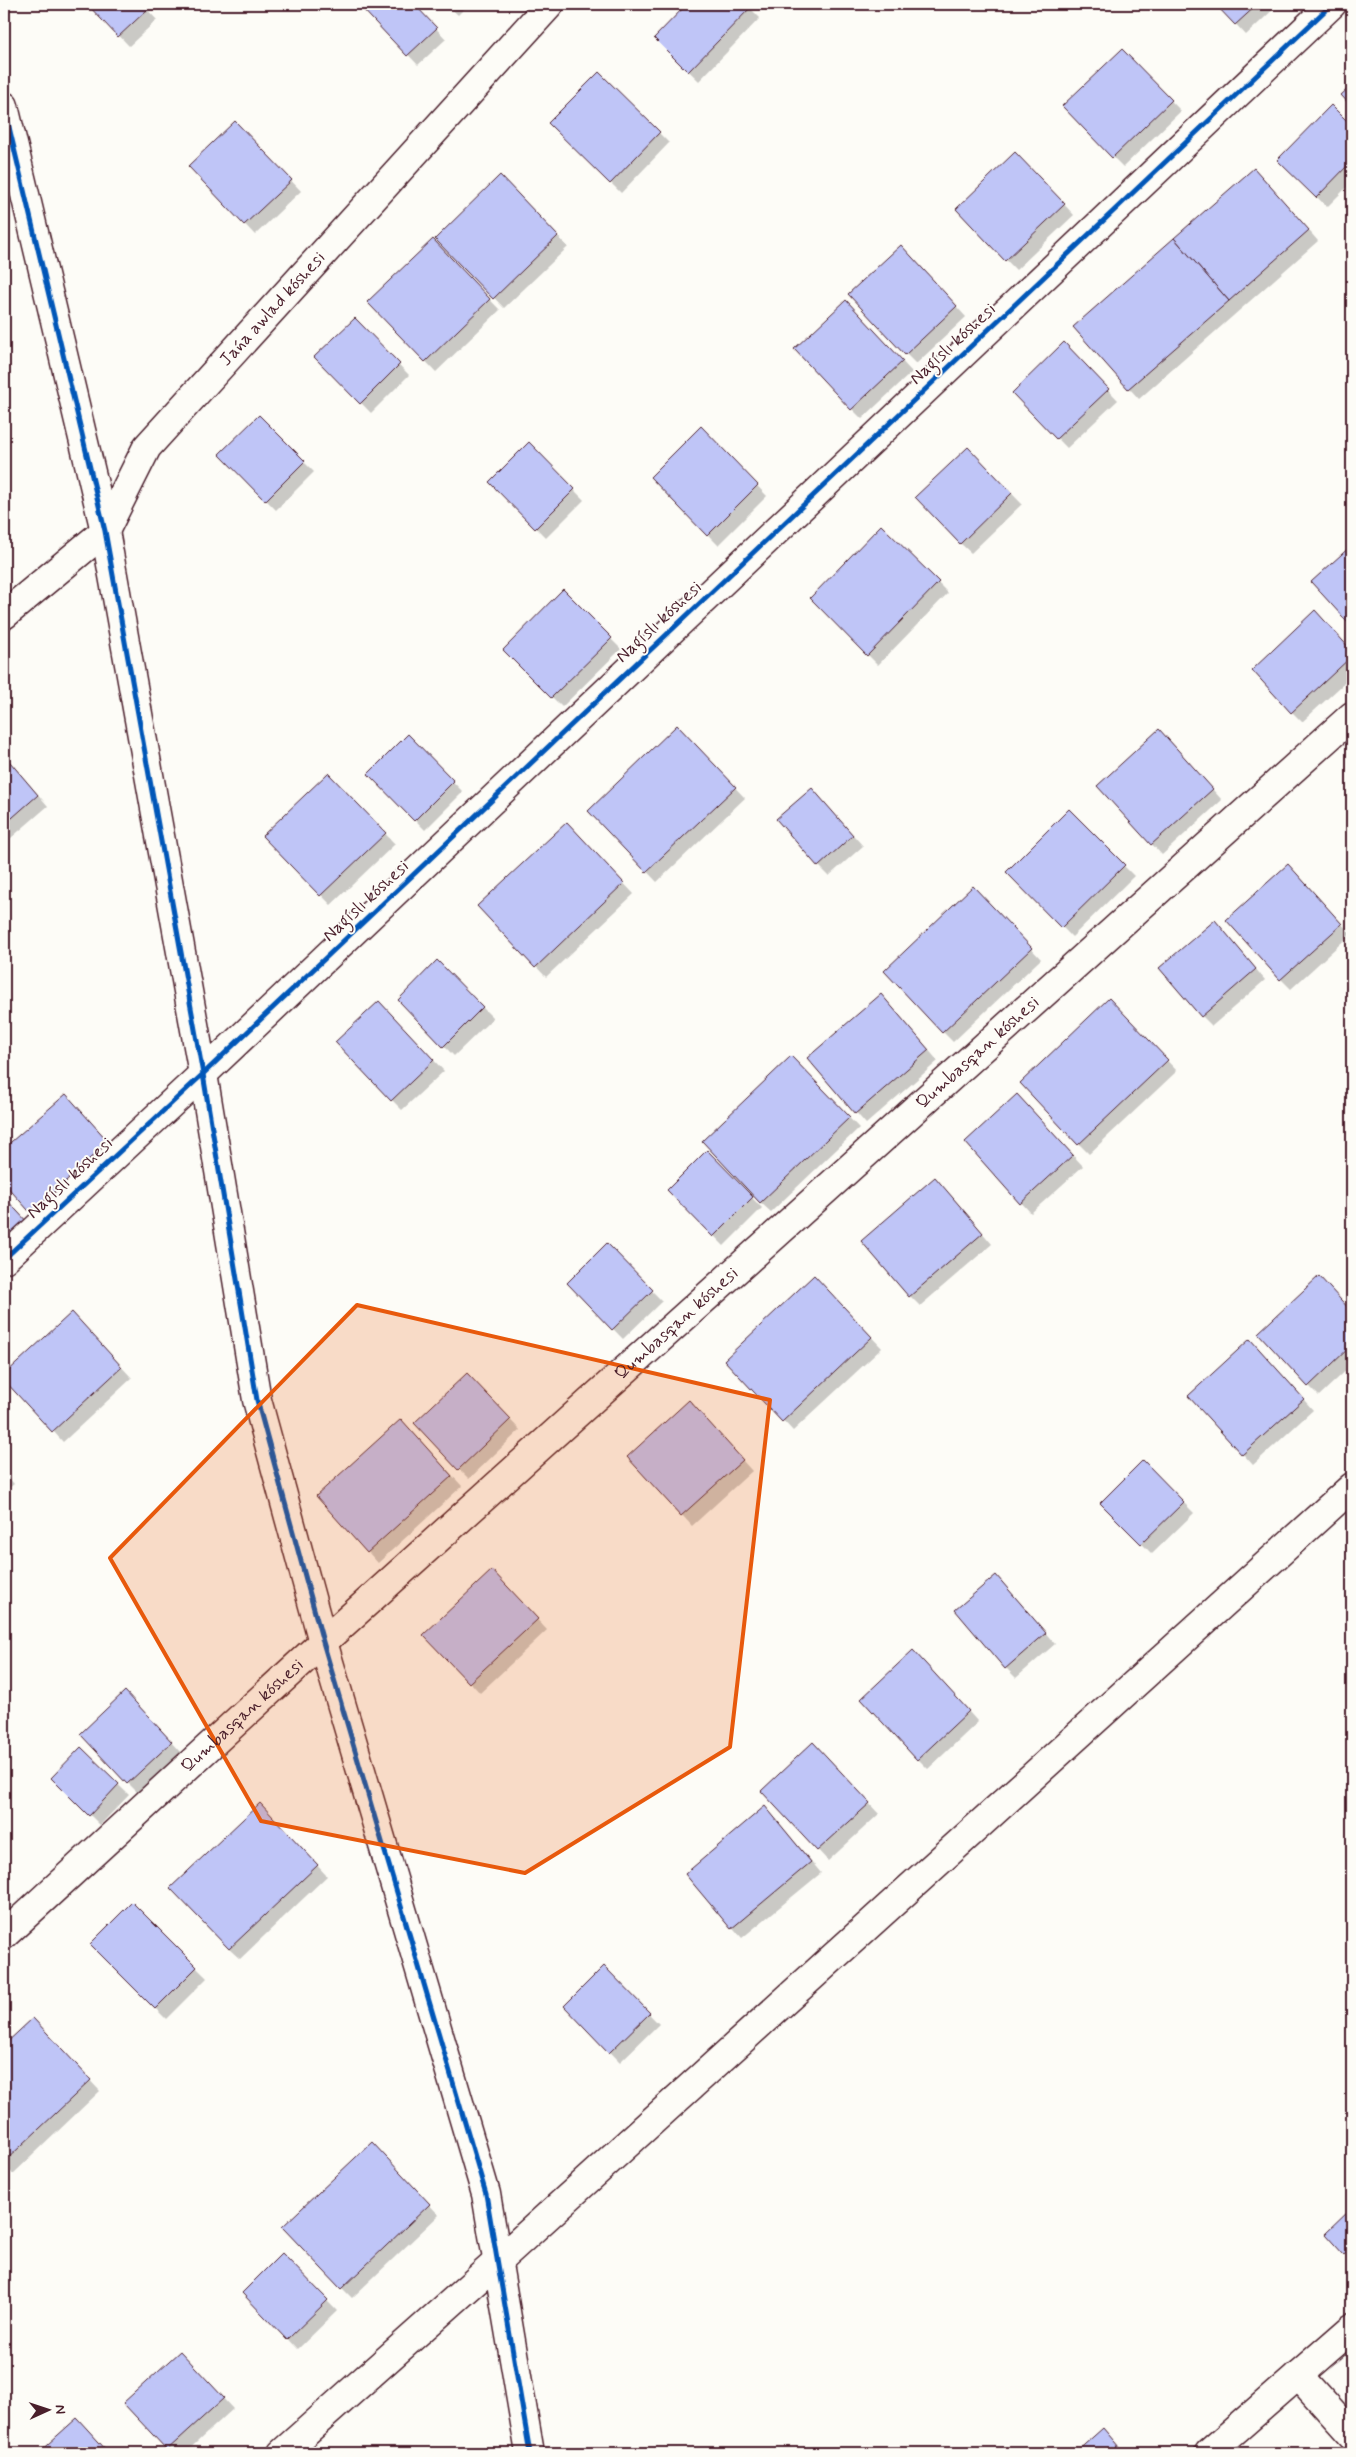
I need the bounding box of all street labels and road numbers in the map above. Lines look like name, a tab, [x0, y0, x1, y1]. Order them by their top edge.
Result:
street label: Jańa awlad kóshesi	[214, 246, 331, 371]
street label: Naǵıslı kóshesi	[905, 298, 1003, 392]
street label: Naǵıslı kóshesi	[611, 576, 709, 670]
street label: Naǵıslı kóshesi	[318, 855, 416, 949]
street label: Qumbasqan kóshesi	[911, 991, 1045, 1115]
street label: Naǵıslı kóshesi	[22, 1132, 120, 1226]
street label: Qumbasqan kóshesi	[610, 1262, 744, 1386]
street label: Qumbasqan kóshesi	[176, 1653, 309, 1778]

